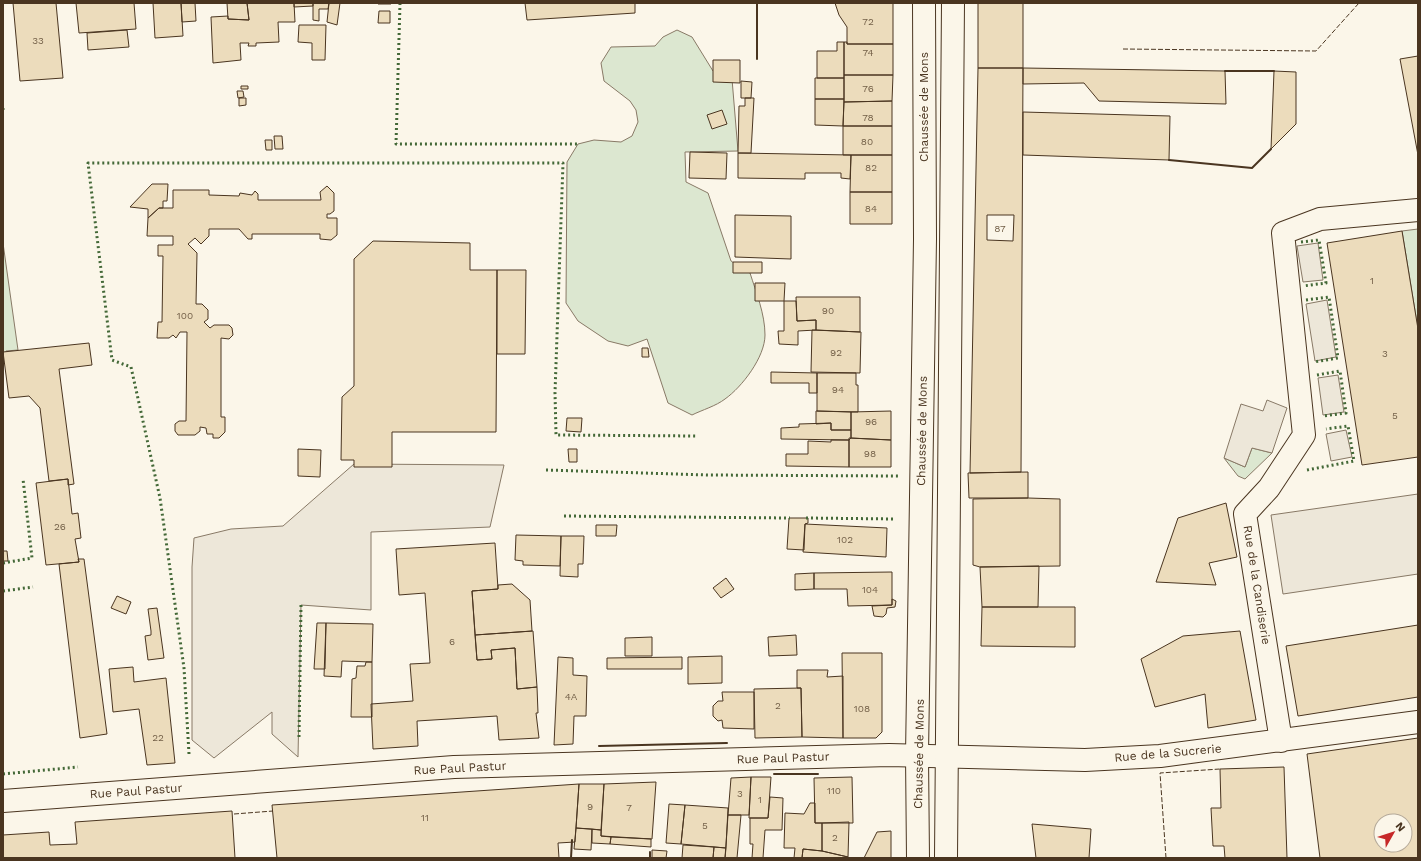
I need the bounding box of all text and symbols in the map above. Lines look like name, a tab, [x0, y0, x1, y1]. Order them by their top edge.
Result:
house number: 72	[862, 16, 874, 27]
house number: 33	[32, 35, 44, 46]
house number: 74	[862, 47, 874, 58]
street label: Chaussée de Mons	[917, 52, 931, 162]
house number: 76	[862, 83, 874, 94]
house number: 78	[862, 112, 874, 123]
house number: 80	[861, 136, 873, 147]
house number: 82	[865, 162, 877, 173]
house number: 84	[865, 203, 877, 214]
house number: 87	[994, 223, 1006, 234]
house number: 1	[1370, 275, 1374, 286]
house number: 90	[822, 305, 834, 316]
house number: 100	[177, 310, 193, 321]
house number: 92	[830, 347, 842, 358]
house number: 3	[1382, 348, 1388, 359]
street label: Chaussée de Mons	[914, 376, 930, 486]
house number: 94	[832, 384, 844, 395]
house number: 5	[1392, 410, 1398, 421]
house number: 96	[865, 416, 877, 427]
house number: 98	[864, 448, 876, 459]
house number: 26	[54, 521, 66, 532]
street label: Rue de la Candiserie	[1241, 524, 1273, 646]
house number: 102	[837, 534, 853, 545]
house number: 104	[862, 584, 878, 595]
house number: 6	[449, 636, 455, 647]
house number: 4A	[565, 691, 578, 702]
street label: Chaussée de Mons	[911, 699, 927, 809]
house number: 2	[775, 700, 781, 711]
house number: 108	[854, 703, 870, 714]
house number: 22	[152, 732, 164, 743]
street label: Rue de la Sucrerie	[1114, 741, 1222, 765]
street label: Rue Paul Pastur	[736, 749, 830, 767]
street label: Rue Paul Pastur	[413, 759, 507, 777]
street label: Rue Paul Pastur	[89, 781, 183, 801]
house number: 110	[827, 785, 841, 796]
house number: 3	[737, 788, 743, 799]
house number: 1	[758, 794, 762, 805]
house number: 9	[587, 801, 593, 812]
house number: 7	[626, 802, 632, 813]
house number: 11	[421, 812, 429, 823]
north arrow	[1373, 813, 1413, 853]
house number: 5	[702, 820, 708, 831]
text: N	[1393, 820, 1408, 834]
house number: 2	[832, 832, 838, 843]

